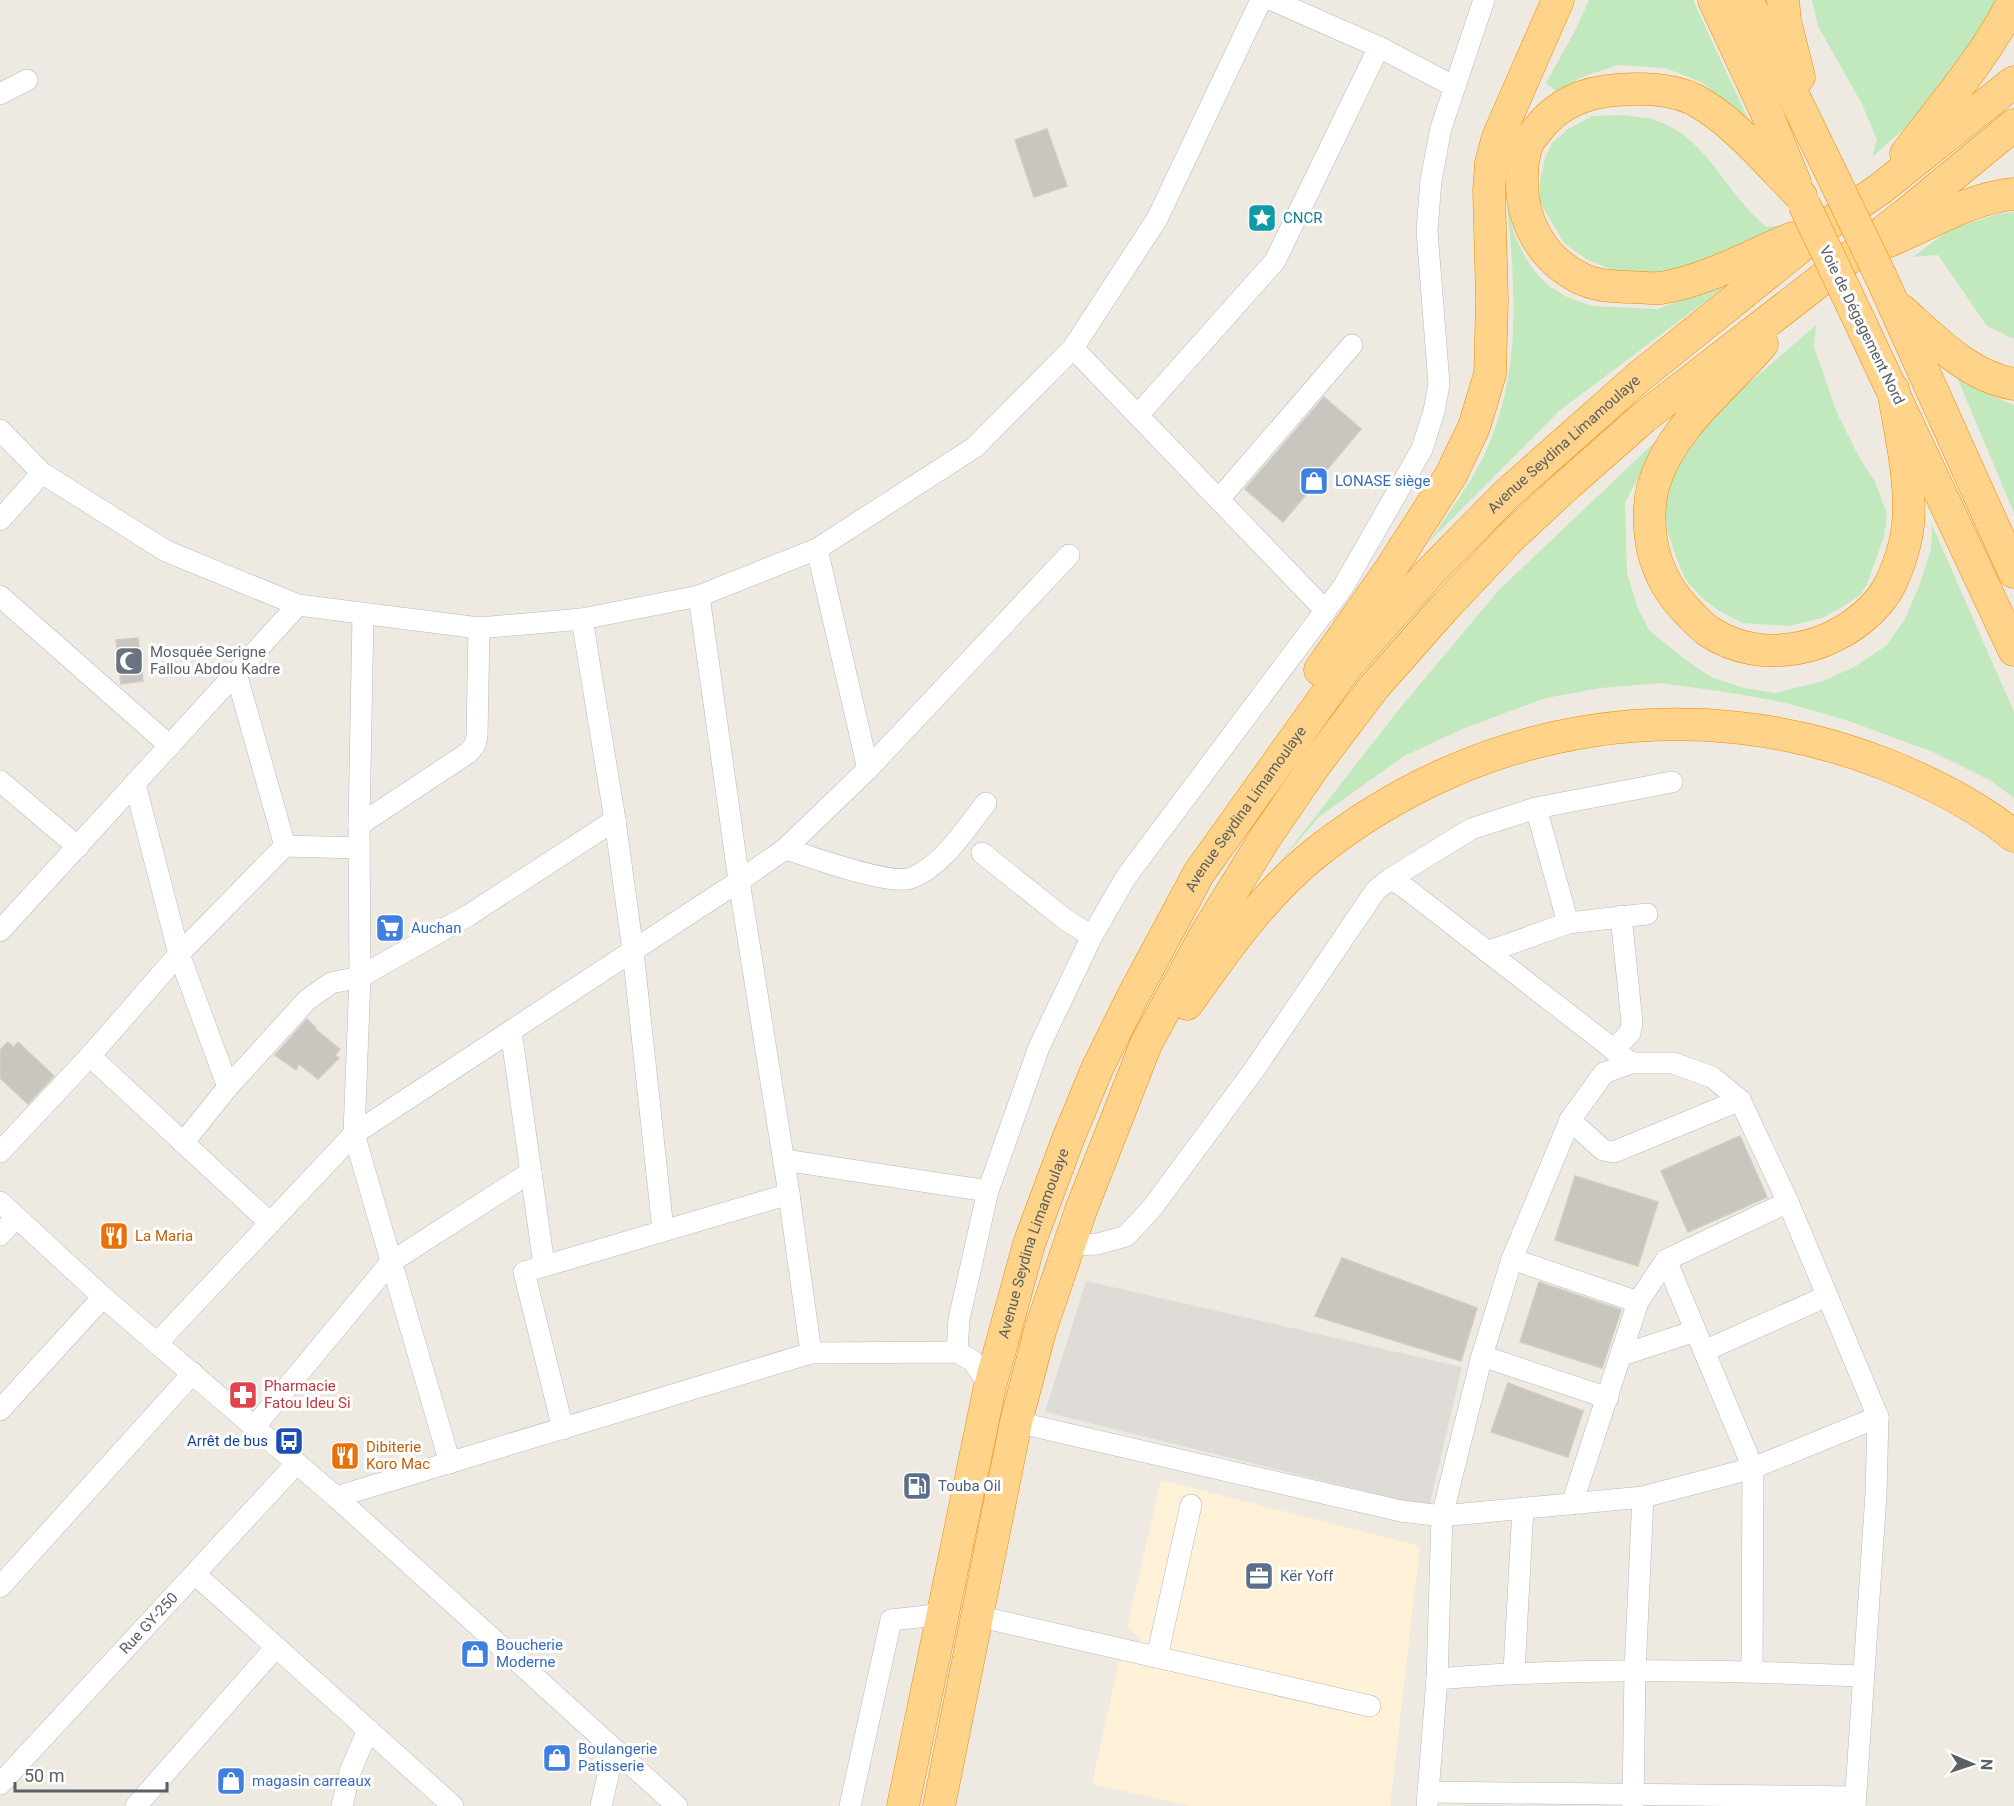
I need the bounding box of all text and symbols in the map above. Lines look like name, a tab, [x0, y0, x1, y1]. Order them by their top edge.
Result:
place icon: CNCR	[1246, 202, 1278, 234]
place label: CNCR	[1283, 209, 1322, 227]
street label: Voie de Dégagement Nord	[1816, 243, 1908, 407]
street label: Avenue Seydina Limamoulaye	[1484, 371, 1644, 517]
shop icon: LONASE siège	[1298, 465, 1330, 497]
place label: LONASE siège	[1335, 472, 1430, 490]
place label: Mosquée Serigne Fallou Abdou Kadre	[150, 643, 280, 678]
mosque icon: Mosquée Serigne Fallou Abdou Kadre	[113, 645, 145, 677]
street label: Avenue Seydina Limamoulaye	[1181, 723, 1310, 895]
supermarket icon: Auchan	[374, 912, 406, 944]
place label: Auchan	[411, 919, 462, 937]
street label: Avenue Seydina Limamoulaye	[994, 1146, 1073, 1340]
restaurant icon: La Maria	[98, 1220, 130, 1252]
place label: La Maria	[135, 1227, 193, 1245]
place label: Pharmacie Fatou Ideu Si	[264, 1377, 351, 1412]
pharmacy icon: Pharmacie Fatou Ideu Si	[227, 1379, 259, 1411]
bus stop icon: Arrêt de bus	[273, 1425, 305, 1457]
place label: Arrêt de bus	[187, 1432, 268, 1450]
place label: Dibiterie Koro Mac	[366, 1438, 430, 1473]
restaurant icon: Dibiterie Koro Mac	[329, 1440, 361, 1472]
fuel station icon: Touba Oil	[901, 1470, 933, 1502]
place label: Touba Oil	[938, 1477, 1001, 1495]
office icon: Kër Yoff	[1243, 1560, 1275, 1592]
place label: Kër Yoff	[1280, 1567, 1334, 1585]
street label: Rue GY-250	[116, 1589, 182, 1658]
place label: Boucherie Moderne	[496, 1636, 563, 1671]
shop icon: Boucherie Moderne	[459, 1638, 491, 1670]
north arrow	[1942, 1734, 2002, 1794]
place label: Boulangerie Patisserie	[578, 1740, 657, 1775]
shop icon: Boulangerie Patisserie	[541, 1742, 573, 1774]
scale bar	[15, 1755, 166, 1793]
text: N	[1977, 1759, 1996, 1770]
text: 50 m	[24, 1765, 64, 1786]
shop icon: magasin carreaux	[215, 1765, 247, 1797]
place label: magasin carreaux	[252, 1772, 372, 1790]

